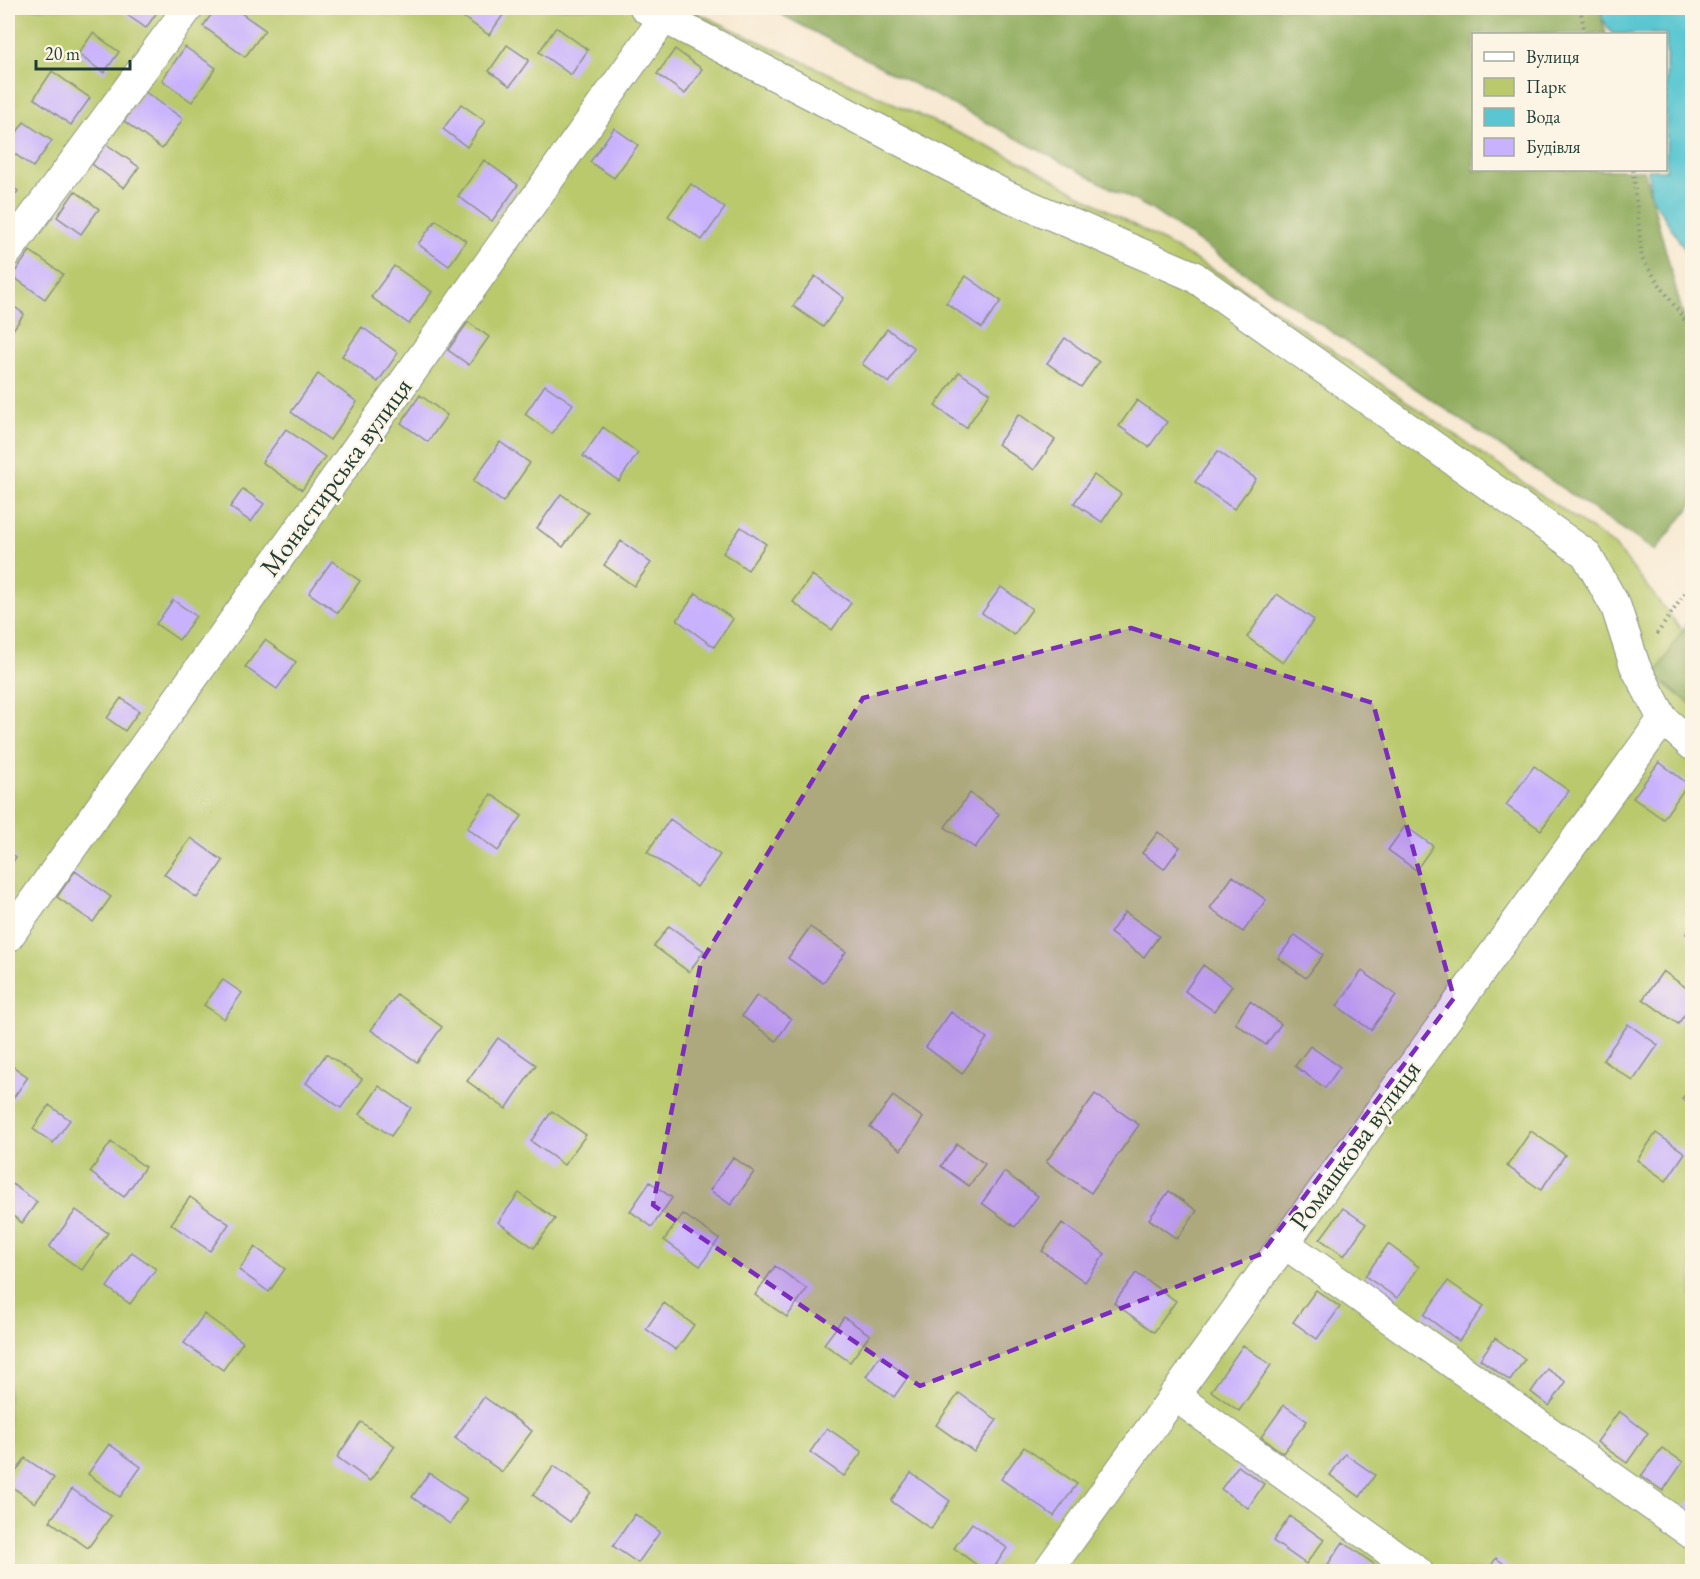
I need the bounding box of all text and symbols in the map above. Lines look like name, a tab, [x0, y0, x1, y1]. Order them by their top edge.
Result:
scale bar	[36, 33, 130, 71]
legend	[1472, 33, 1667, 171]
text: 20 m	[45, 42, 80, 65]
text: Вулиця	[1526, 45, 1579, 68]
text: Парк	[1526, 75, 1566, 98]
text: Вода	[1526, 105, 1561, 128]
text: Будівля	[1526, 135, 1581, 158]
street label: Монастирська вулиця	[252, 370, 420, 583]
street label: Ромашкова вулиця	[1281, 1053, 1428, 1237]

